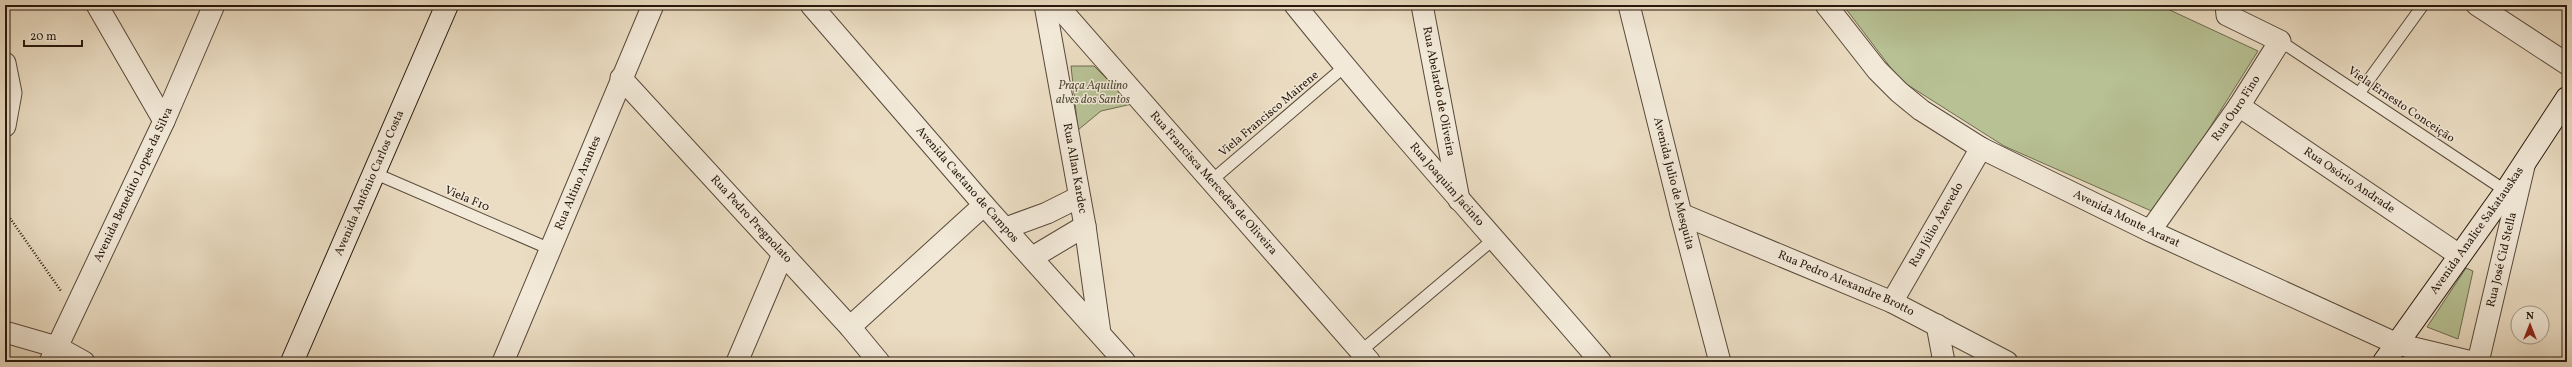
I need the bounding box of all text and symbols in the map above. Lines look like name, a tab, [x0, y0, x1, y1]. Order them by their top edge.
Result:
scale bar	[24, 22, 82, 48]
street label: Rua Abelardo de Oliveira	[1418, 25, 1459, 158]
text: 20 m	[30, 29, 57, 45]
street label: Viela Ernesto Conceição	[2344, 63, 2458, 147]
street label: Viela Francisco Mairene	[1216, 67, 1323, 161]
street label: Rua Ouro Fino	[2208, 72, 2264, 145]
park label: Praça Aquilino alves dos Santos	[1056, 78, 1131, 108]
street label: Avenida Benedito Lopes da Silva	[90, 105, 177, 265]
street label: Avenida Antônio Carlos Costa	[331, 108, 408, 258]
street label: Rua Francisca Mercedes de Oliveira	[1146, 108, 1281, 258]
street label: Avenida Julio de Mesquita	[1649, 116, 1698, 252]
street label: Rua Allan Kardec	[1059, 122, 1091, 215]
street label: Avenida Caetano de Campos	[912, 123, 1022, 246]
street label: Rua Altino Arantes	[551, 134, 605, 233]
street label: Rua Joaquim Jacinto	[1406, 139, 1487, 230]
street label: Rua Osório Andrade	[2300, 144, 2398, 217]
street label: Avenida Analice Sakatauskas	[2427, 164, 2528, 298]
street label: Rua Pedro Pregnolato	[707, 172, 795, 267]
street label: Rua Júlio Azevedo	[1906, 180, 1967, 270]
street label: Viela F10	[442, 182, 492, 216]
street label: Avenida Monte Ararat	[2070, 186, 2182, 252]
street label: Rua José Cid Stella	[2483, 211, 2521, 309]
street label: Rua Pedro Alexandre Brotto	[1775, 247, 1917, 320]
north arrow	[2510, 305, 2550, 345]
text: N	[2526, 309, 2534, 324]

